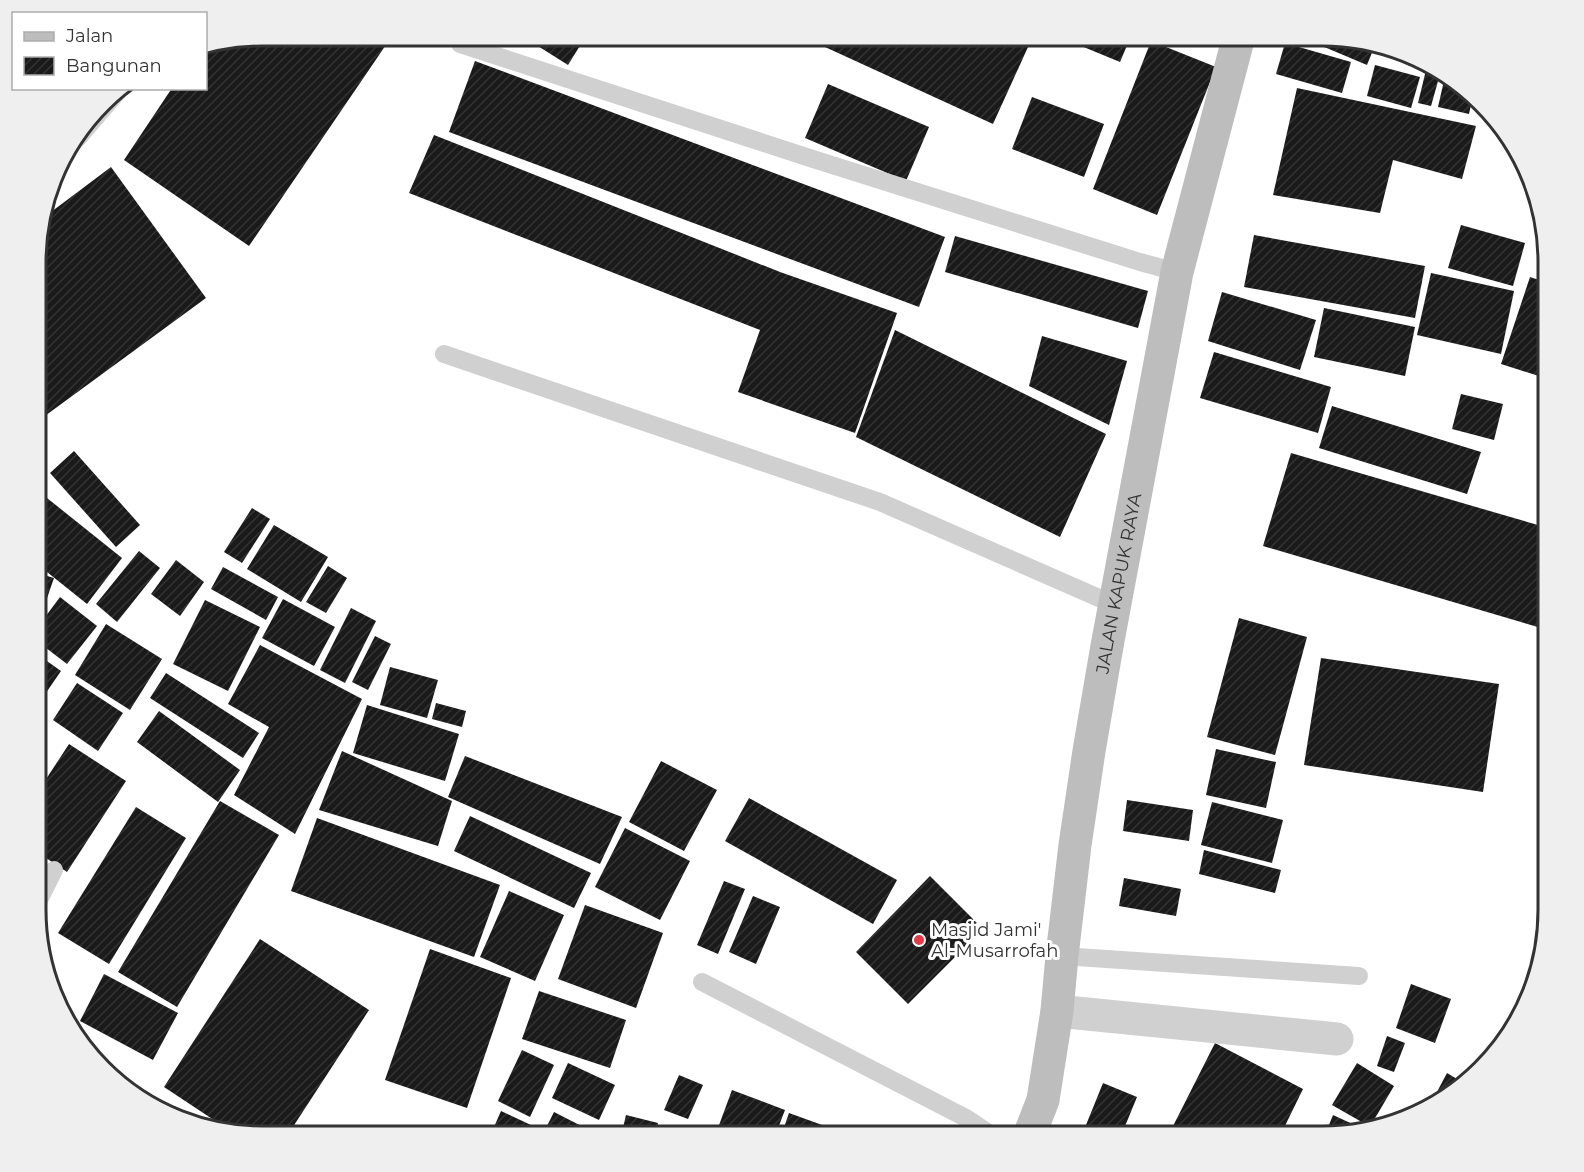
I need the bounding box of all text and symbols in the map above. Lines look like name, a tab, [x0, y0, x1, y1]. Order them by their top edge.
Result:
legend	[12, 12, 207, 90]
text: Jalan	[65, 25, 113, 47]
text: Bangunan	[66, 55, 162, 77]
street label: JALAN KAPUK RAYA	[1091, 491, 1146, 676]
place label: Masjid Jami' Al-Musarrofah	[931, 919, 1058, 962]
marker: Masjid Jami' Al-Musarrofah	[912, 933, 926, 947]

